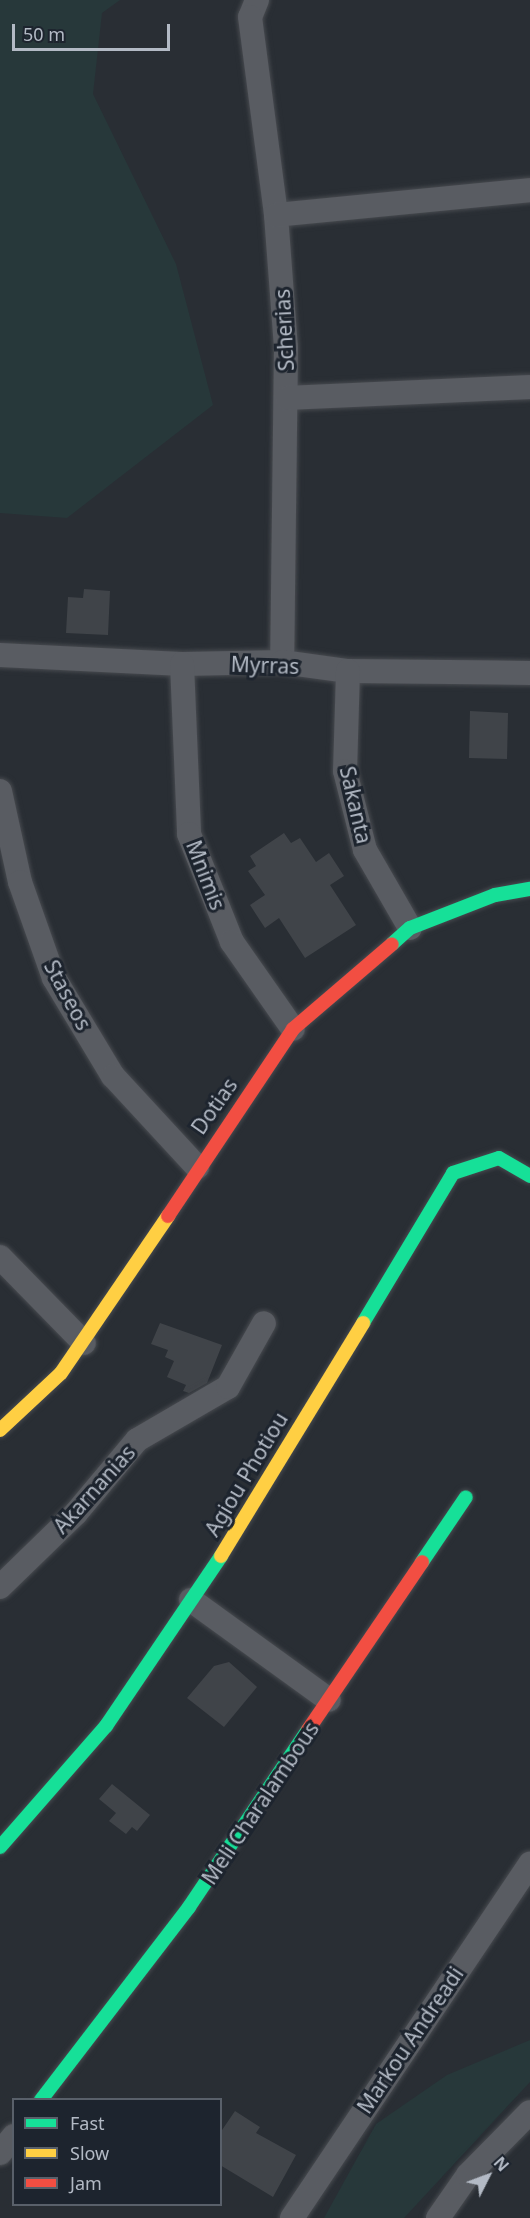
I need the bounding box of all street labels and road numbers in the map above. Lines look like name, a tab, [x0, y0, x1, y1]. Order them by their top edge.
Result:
street label: Scherias	[269, 288, 299, 372]
street label: Myrras	[230, 651, 300, 679]
street label: Sakanta	[335, 764, 377, 846]
street label: Mnimis	[181, 837, 231, 913]
street label: Staseos	[39, 956, 97, 1034]
street label: Dotias	[186, 1073, 242, 1139]
street label: Agiou Photiou	[199, 1408, 293, 1540]
street label: Akarnanias	[48, 1440, 140, 1538]
street label: Meli Charalambous	[196, 1717, 324, 1889]
street label: Markou Andreadi	[352, 1962, 468, 2118]

